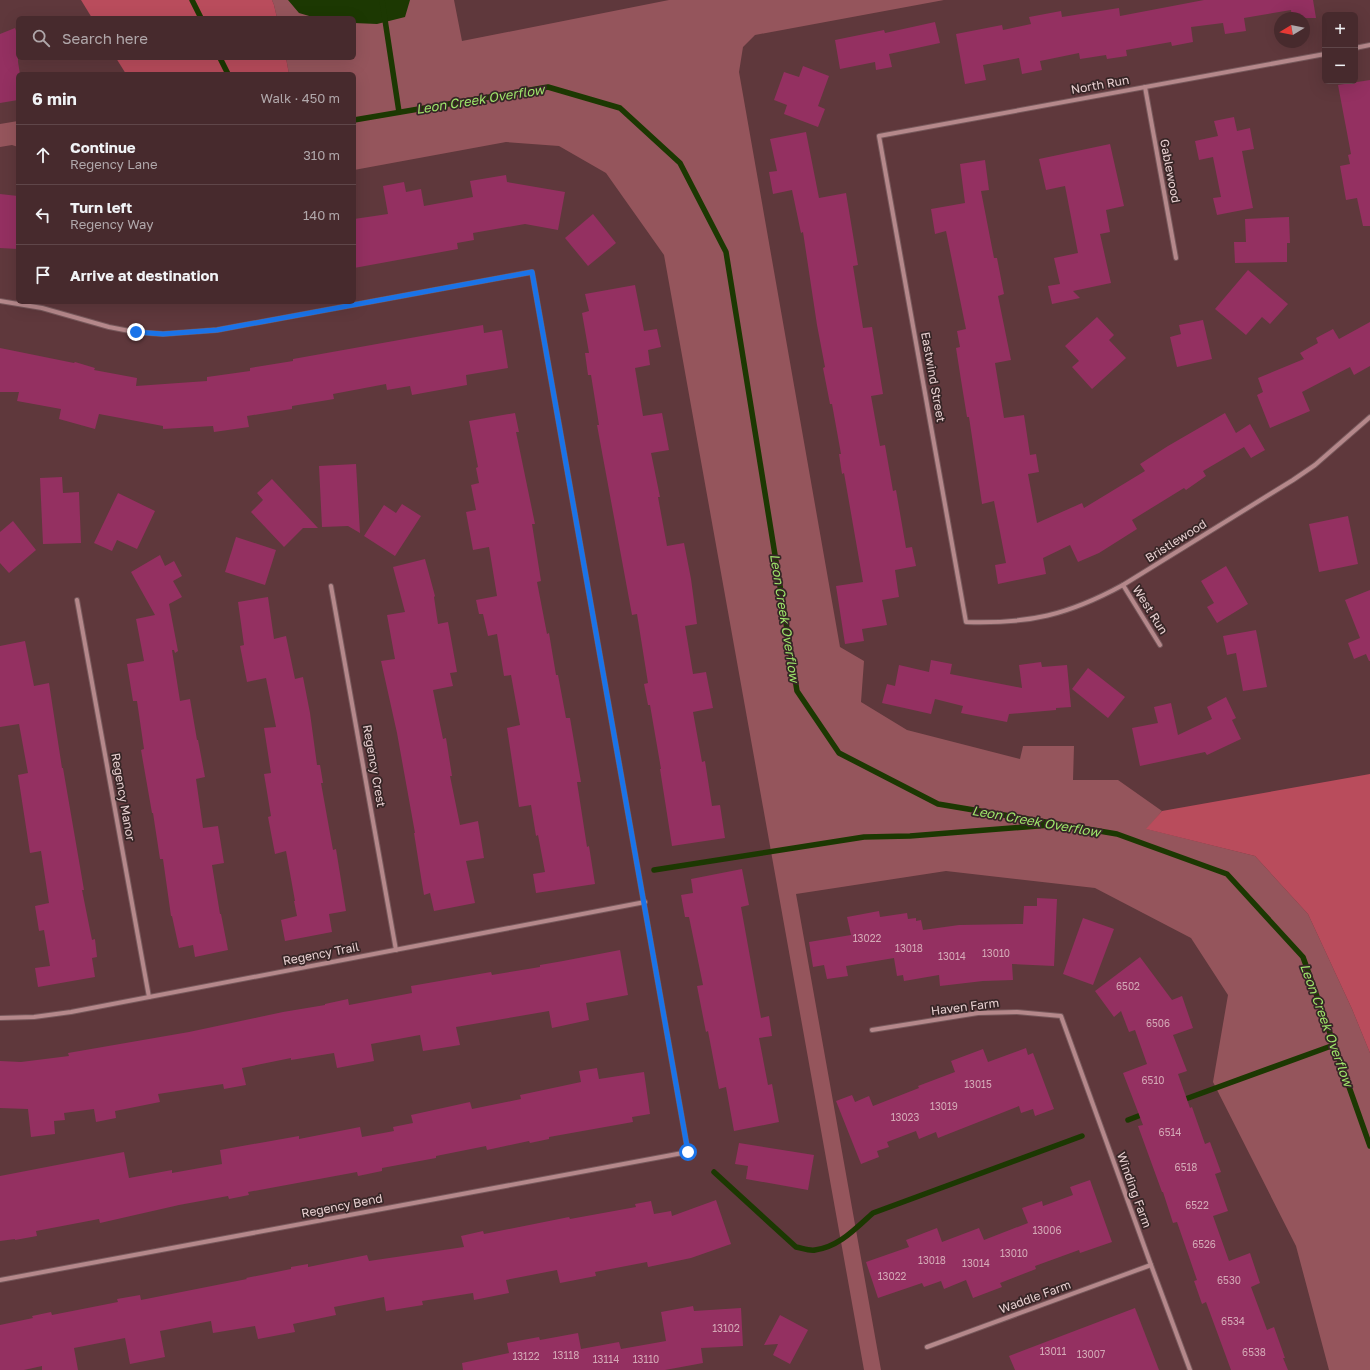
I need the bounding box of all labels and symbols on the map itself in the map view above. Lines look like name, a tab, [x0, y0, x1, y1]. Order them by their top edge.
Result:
north arrow	[1274, 12, 1310, 48]
street label: North Run	[1070, 72, 1130, 97]
water label: Leon Creek Overflow	[415, 81, 547, 117]
street label: Gablewood	[1157, 138, 1184, 204]
route end	[127, 323, 145, 341]
street label: Eastwind Street	[918, 331, 949, 423]
street label: Bristlewood	[1142, 516, 1209, 565]
water label: Leon Creek Overflow	[767, 553, 803, 685]
street label: West Run	[1130, 583, 1171, 637]
street label: Regency Crest	[360, 723, 389, 809]
street label: Regency Manor	[108, 752, 139, 842]
water label: Leon Creek Overflow	[971, 802, 1103, 840]
house number: 13022	[853, 932, 881, 944]
street label: Regency Trail	[281, 939, 361, 968]
house number: 13018	[895, 942, 923, 954]
house number: 13010	[982, 947, 1010, 959]
house number: 13014	[938, 950, 966, 962]
water label: Leon Creek Overflow	[1297, 961, 1357, 1090]
house number: 6502	[1116, 980, 1140, 992]
street label: Haven Farm	[930, 995, 1000, 1018]
house number: 6506	[1146, 1017, 1170, 1029]
house number: 6510	[1142, 1074, 1164, 1086]
house number: 13015	[964, 1078, 992, 1090]
house number: 13019	[930, 1100, 958, 1112]
house number: 13023	[891, 1111, 919, 1123]
house number: 6514	[1159, 1126, 1181, 1138]
route start	[679, 1143, 697, 1161]
street label: Winding Farm	[1114, 1150, 1155, 1230]
house number: 6518	[1175, 1161, 1197, 1173]
street label: Regency Bend	[300, 1190, 384, 1221]
house number: 6522	[1185, 1199, 1209, 1211]
house number: 13006	[1032, 1224, 1062, 1236]
house number: 6526	[1192, 1238, 1216, 1250]
house number: 13010	[1000, 1247, 1028, 1259]
house number: 13018	[918, 1254, 946, 1266]
house number: 13014	[962, 1257, 990, 1269]
house number: 13022	[878, 1270, 906, 1282]
house number: 6530	[1217, 1274, 1241, 1286]
street label: Waddle Farm	[997, 1277, 1073, 1316]
house number: 6534	[1221, 1315, 1245, 1327]
house number: 13102	[712, 1322, 740, 1334]
house number: 13011	[1040, 1345, 1066, 1357]
house number: 6538	[1242, 1346, 1266, 1358]
house number: 13007	[1077, 1348, 1105, 1360]
house number: 13118	[553, 1349, 579, 1361]
house number: 13122	[512, 1350, 540, 1362]
house number: 13114	[593, 1353, 619, 1365]
house number: 13110	[633, 1353, 659, 1365]

